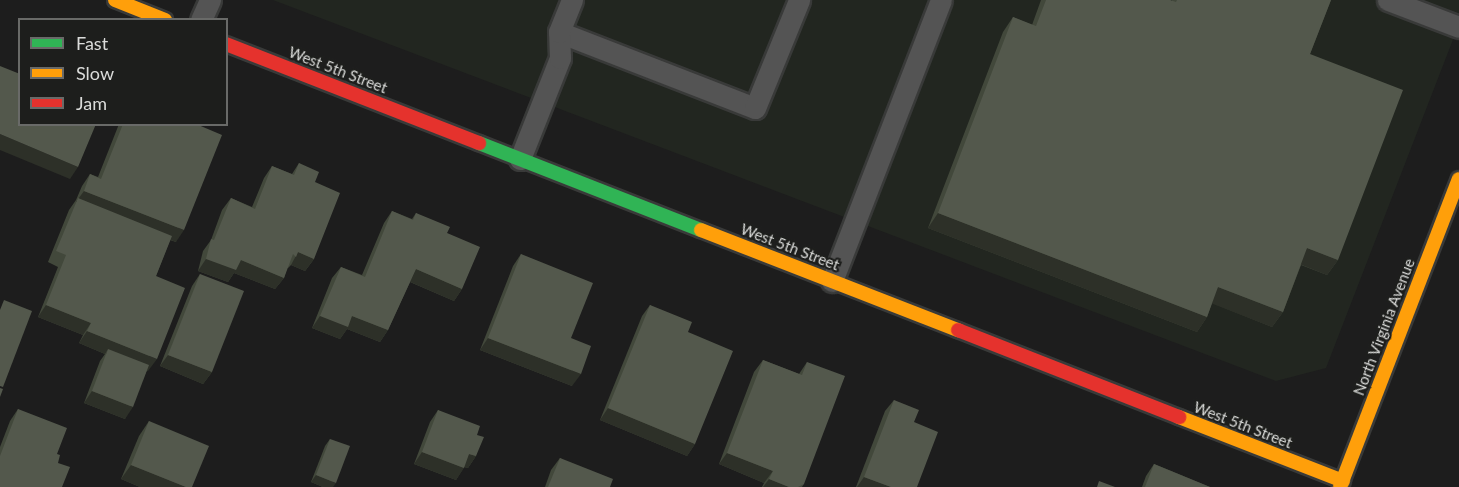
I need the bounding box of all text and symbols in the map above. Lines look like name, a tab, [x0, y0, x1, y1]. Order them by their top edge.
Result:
legend	[18, 18, 228, 126]
text: Fast	[76, 32, 108, 54]
street label: West 5th Street	[286, 43, 390, 97]
text: Slow	[76, 62, 114, 84]
text: Jam	[76, 92, 107, 114]
street label: West 5th Street	[738, 220, 842, 274]
street label: North Virginia Avenue	[1349, 256, 1419, 398]
street label: West 5th Street	[1191, 398, 1295, 452]

